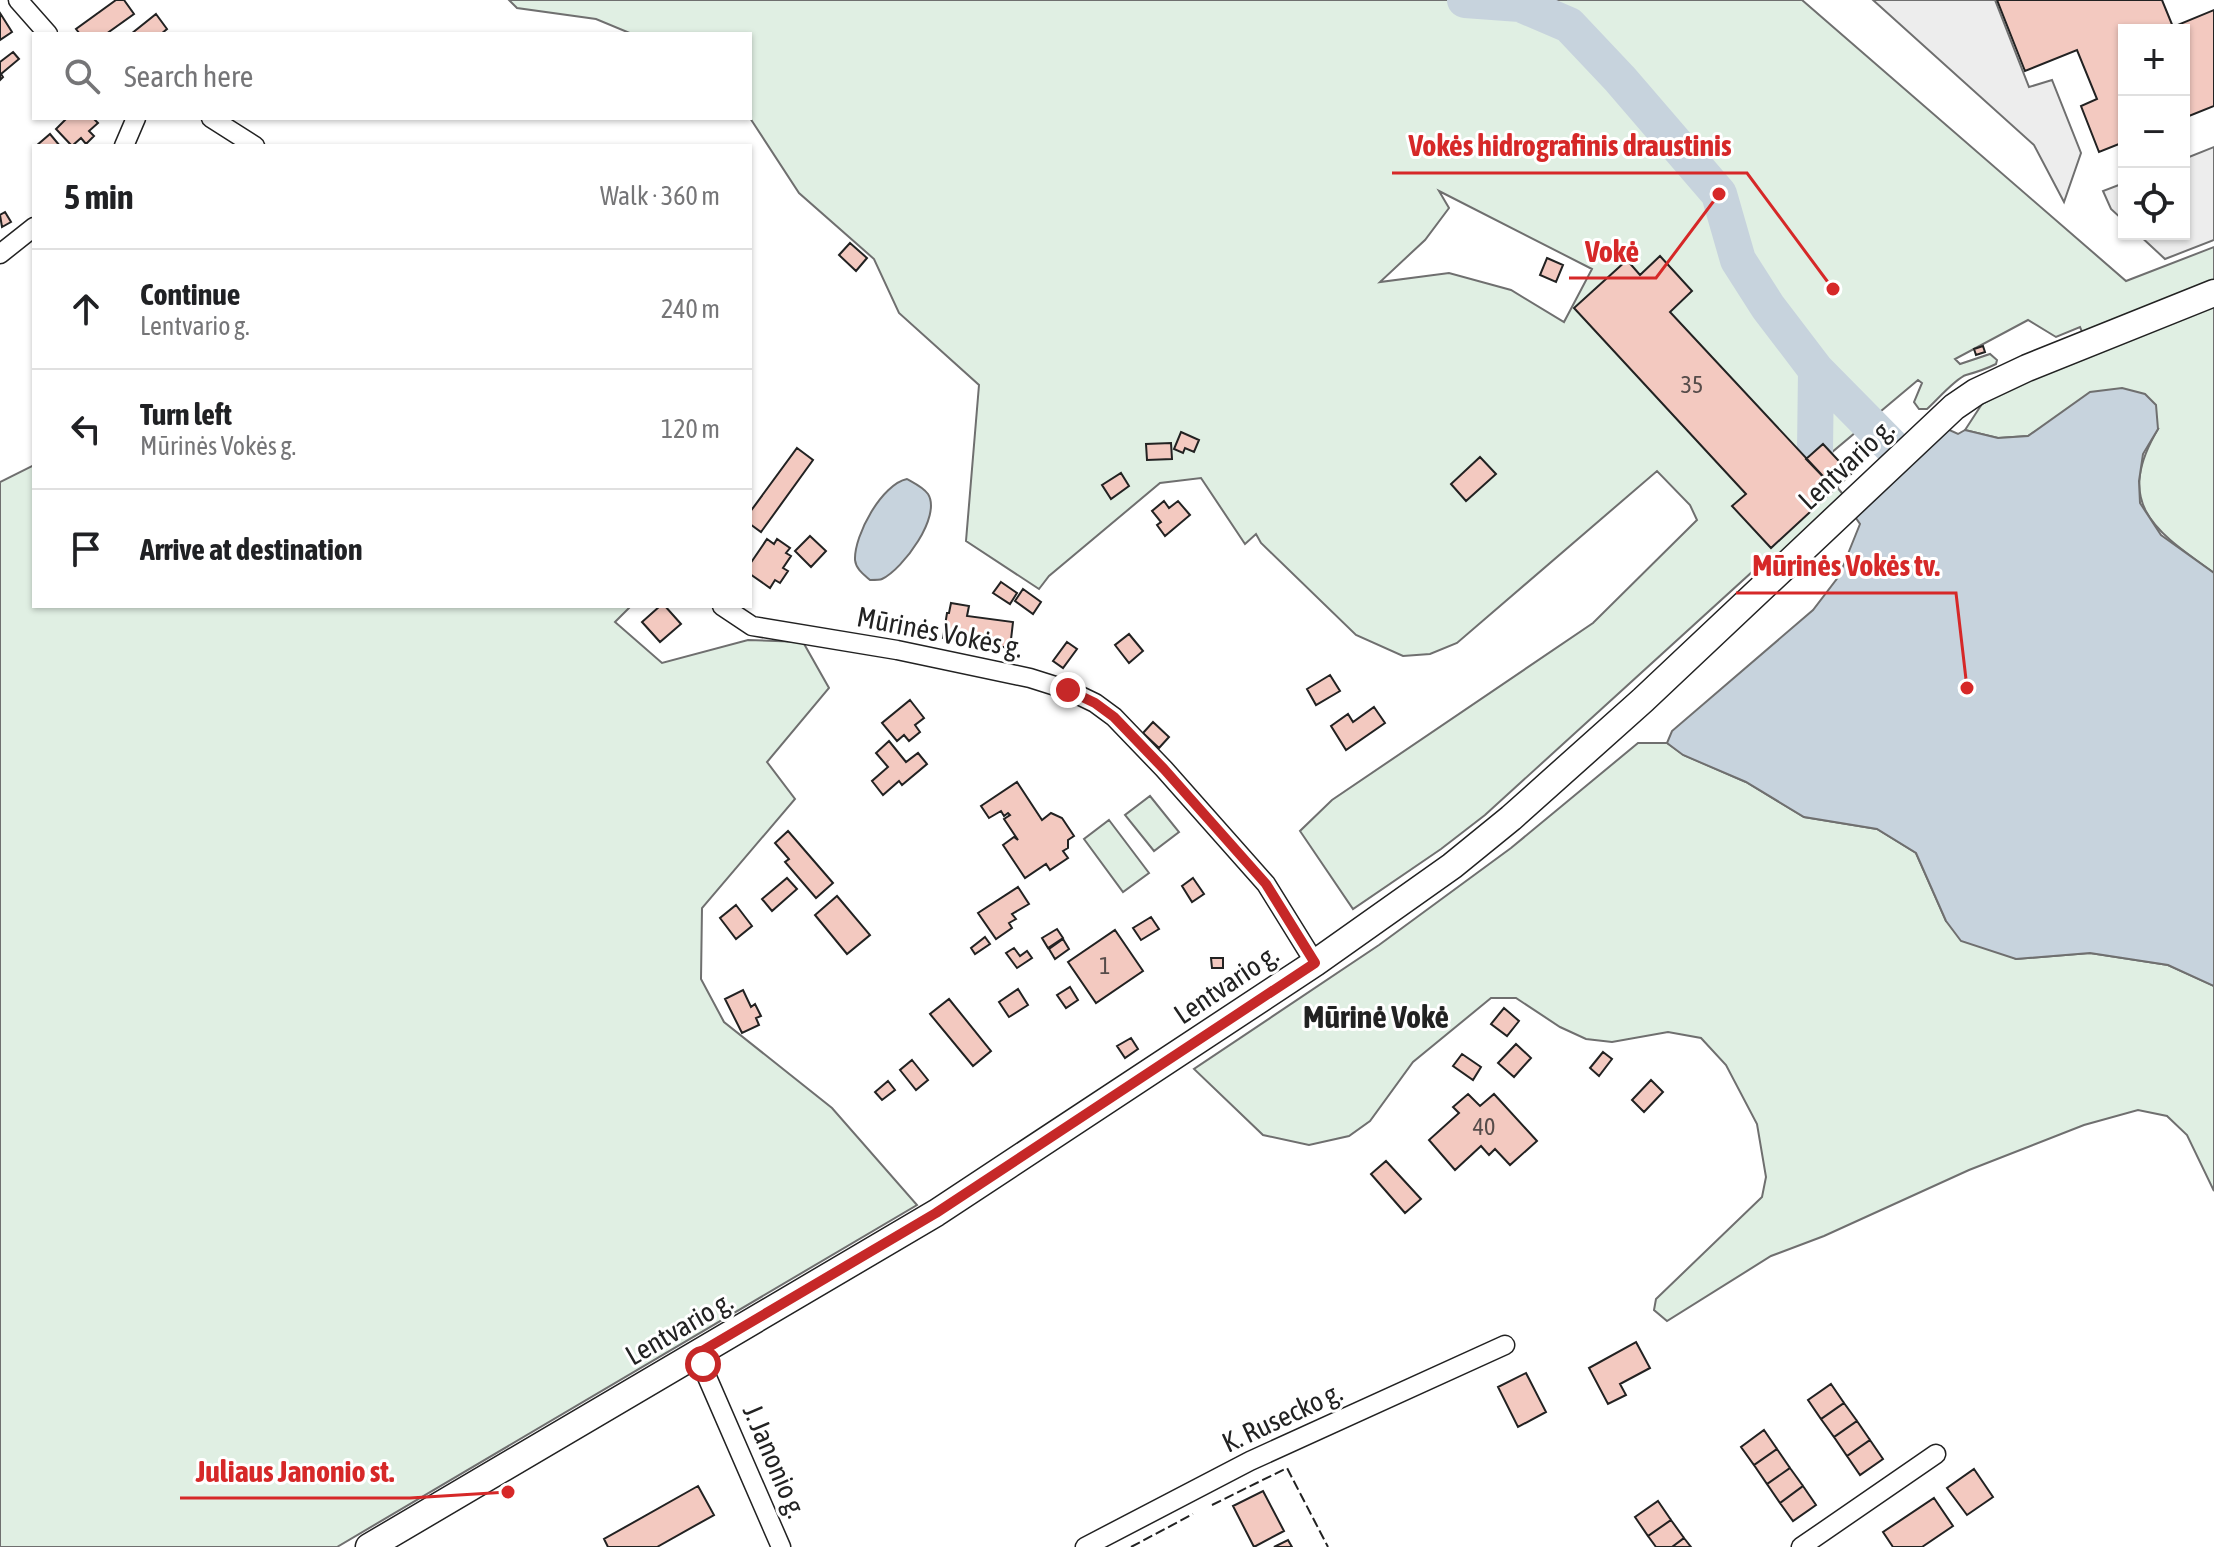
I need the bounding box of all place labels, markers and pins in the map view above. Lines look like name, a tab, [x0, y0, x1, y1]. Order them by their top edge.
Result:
callout: Vokės hidrografinis draustinis	[1392, 119, 1747, 173]
callout: Vokė	[1569, 224, 1656, 278]
callout: Mūrinės Vokės tv.	[1736, 539, 1956, 593]
callout: Juliaus Janonio st.	[180, 1444, 410, 1498]

